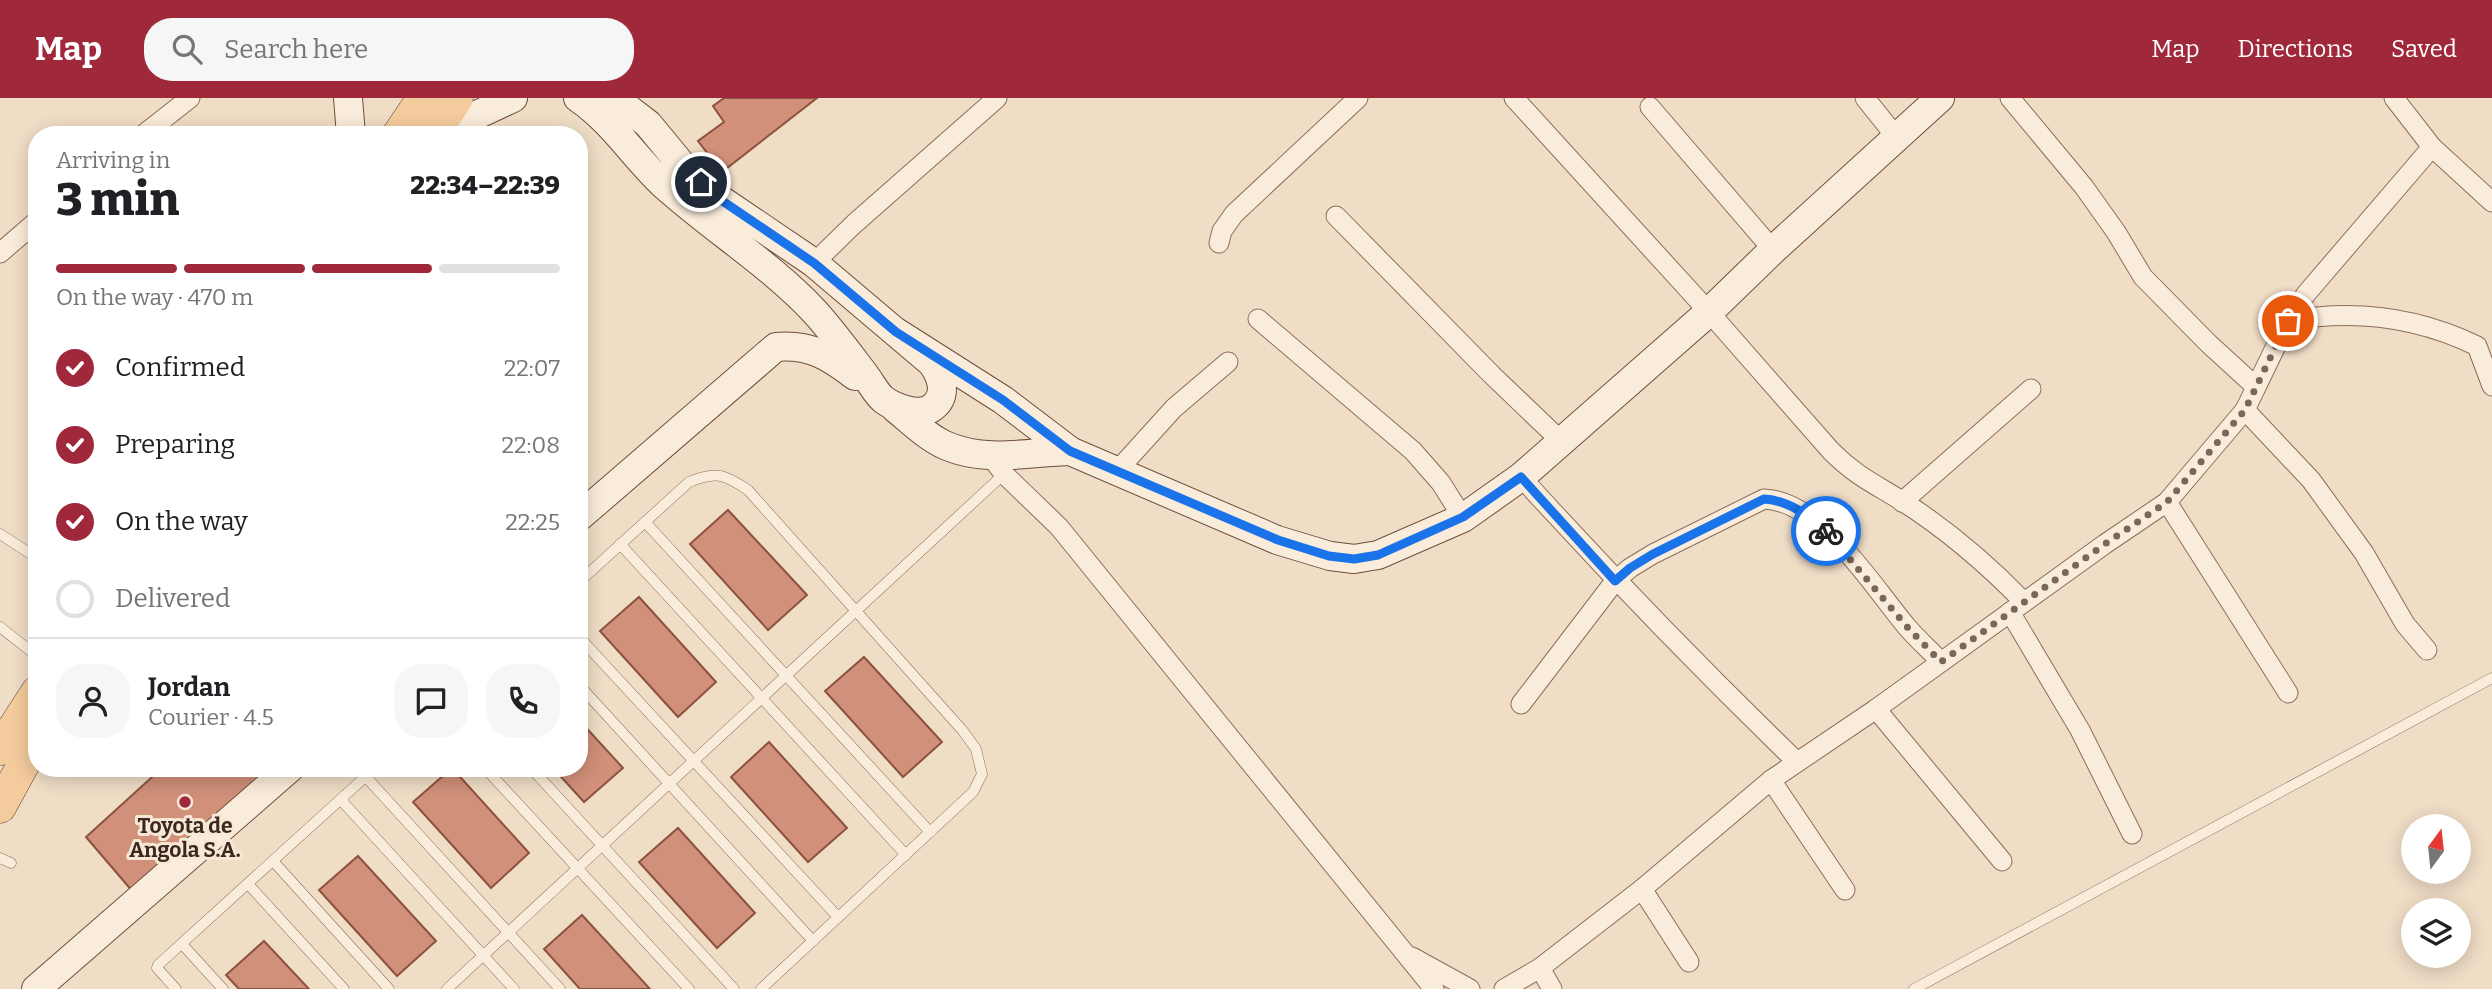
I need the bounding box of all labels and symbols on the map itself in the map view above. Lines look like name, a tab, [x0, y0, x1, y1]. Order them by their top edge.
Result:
pin	[671, 152, 731, 212]
pin	[2258, 291, 2318, 351]
courier	[1791, 496, 1861, 566]
marker: Toyota de Angola S.A.	[177, 794, 193, 810]
place label: Toyota de Angola S.A.	[129, 813, 241, 863]
north arrow	[2401, 814, 2471, 884]

